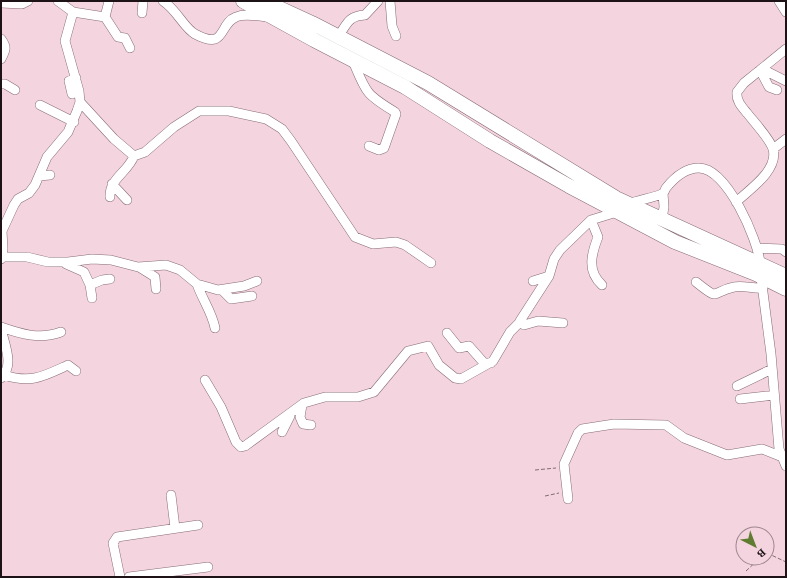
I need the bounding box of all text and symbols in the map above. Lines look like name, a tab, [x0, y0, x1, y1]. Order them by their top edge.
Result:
north arrow	[735, 526, 775, 566]
text: B	[754, 547, 768, 561]

